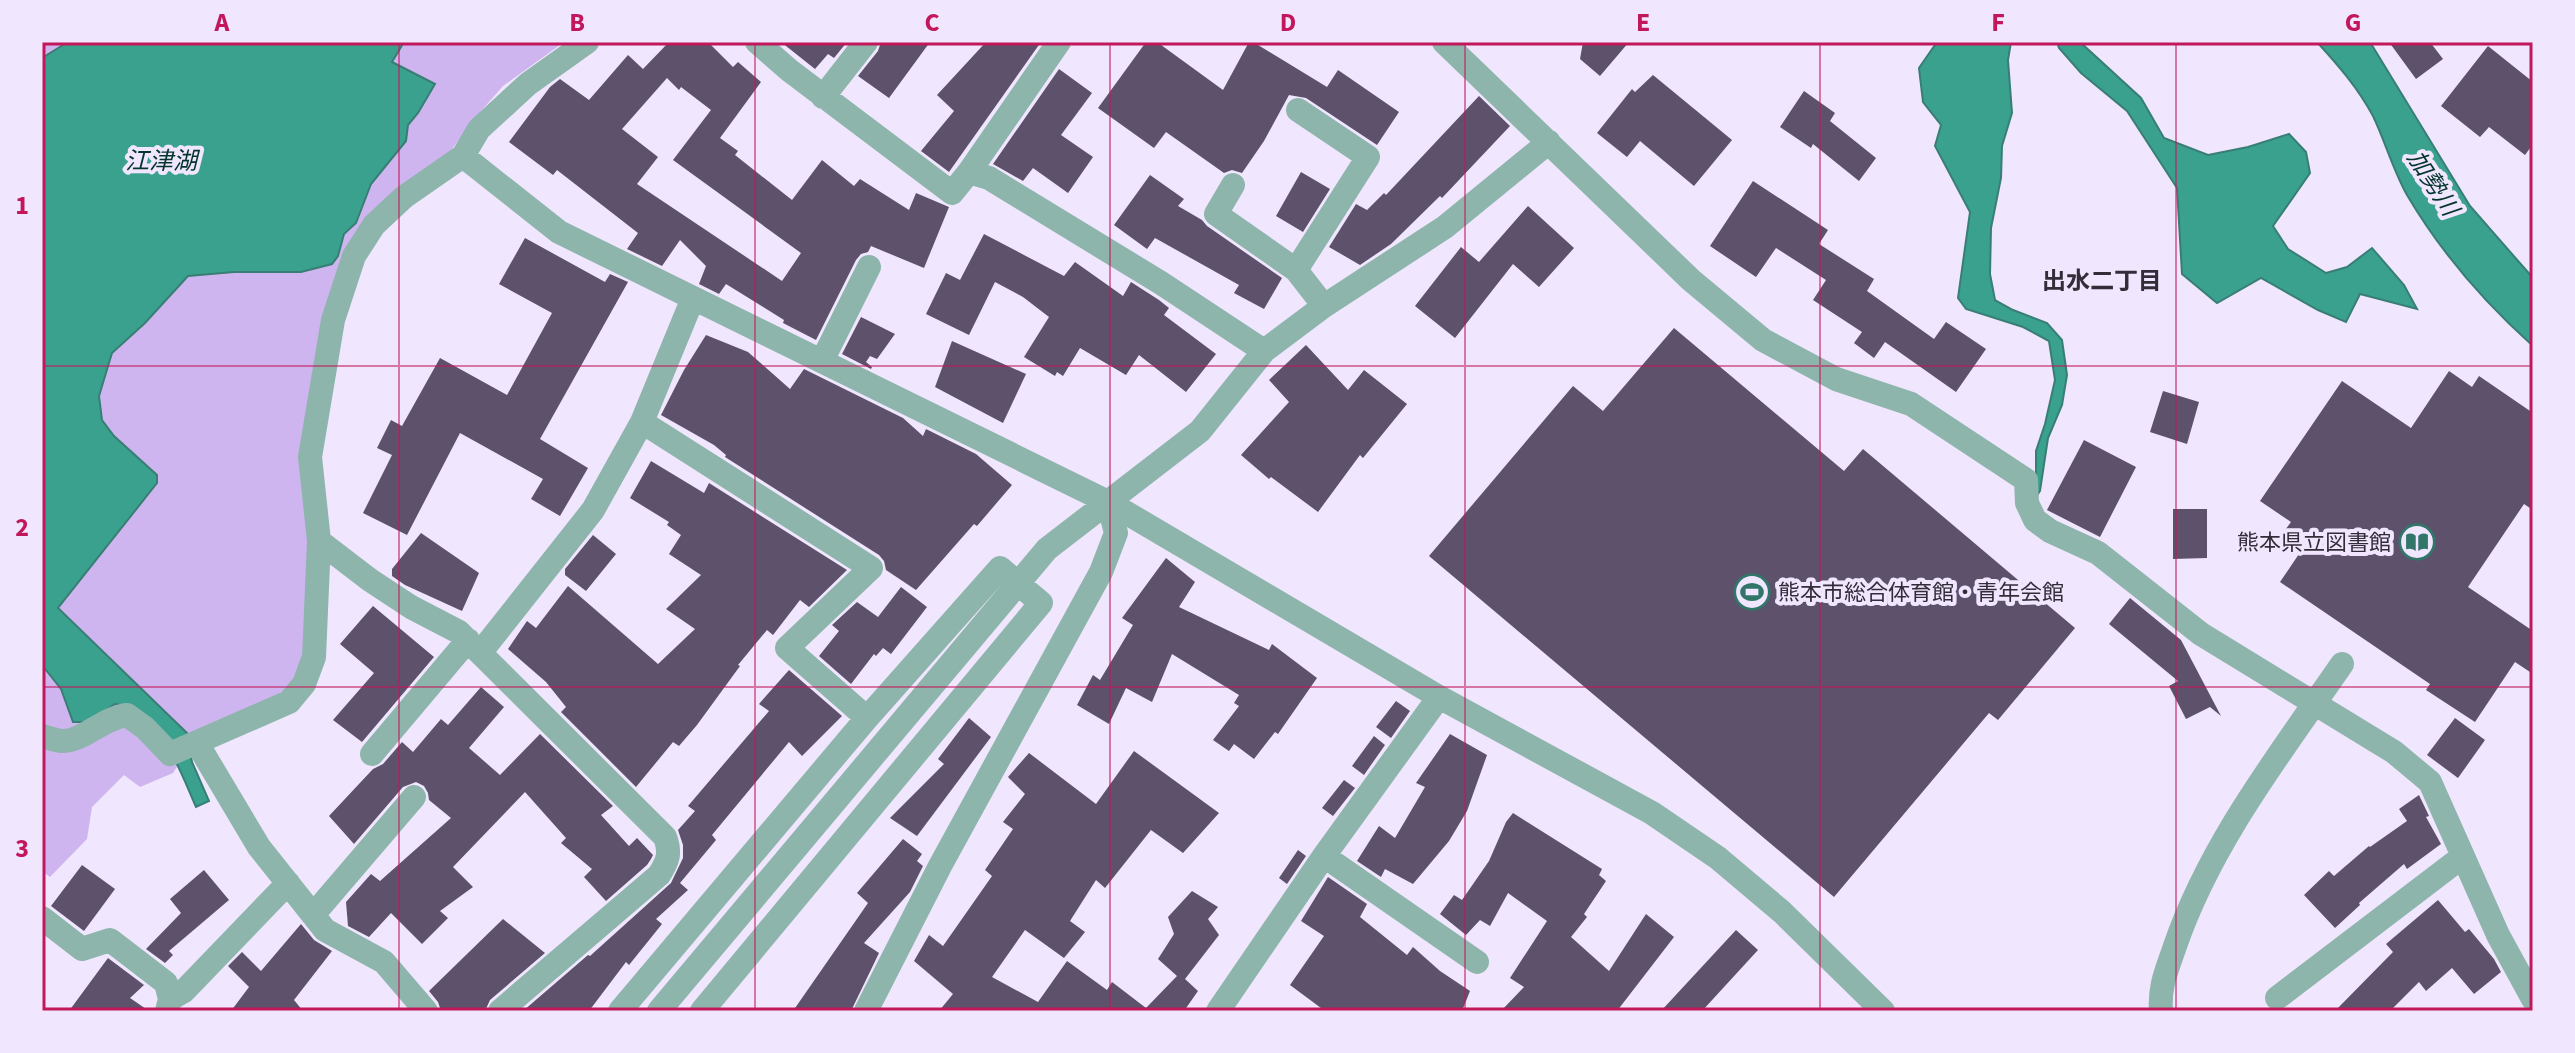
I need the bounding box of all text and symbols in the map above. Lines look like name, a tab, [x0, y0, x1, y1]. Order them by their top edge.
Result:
text: A	[214, 4, 231, 41]
text: B	[569, 4, 585, 41]
text: C	[924, 4, 940, 41]
text: D	[1280, 4, 1296, 41]
text: E	[1636, 4, 1650, 41]
text: F	[1991, 4, 2005, 41]
text: G	[2345, 4, 2361, 41]
water label: 江津湖	[125, 144, 201, 179]
water label: 加勢川	[2398, 144, 2468, 226]
text: 1	[15, 187, 29, 224]
district label: 出水二丁目	[2042, 264, 2162, 299]
text: 2	[15, 509, 29, 546]
library icon: 熊本県立図書館	[2398, 523, 2436, 561]
place label: 熊本県立図書館	[2237, 527, 2391, 559]
sports icon: 熊本市総合体育館・青年会館	[1733, 573, 1771, 611]
place label: 熊本市総合体育館・青年会館	[1778, 577, 2064, 609]
text: 3	[15, 830, 29, 867]

